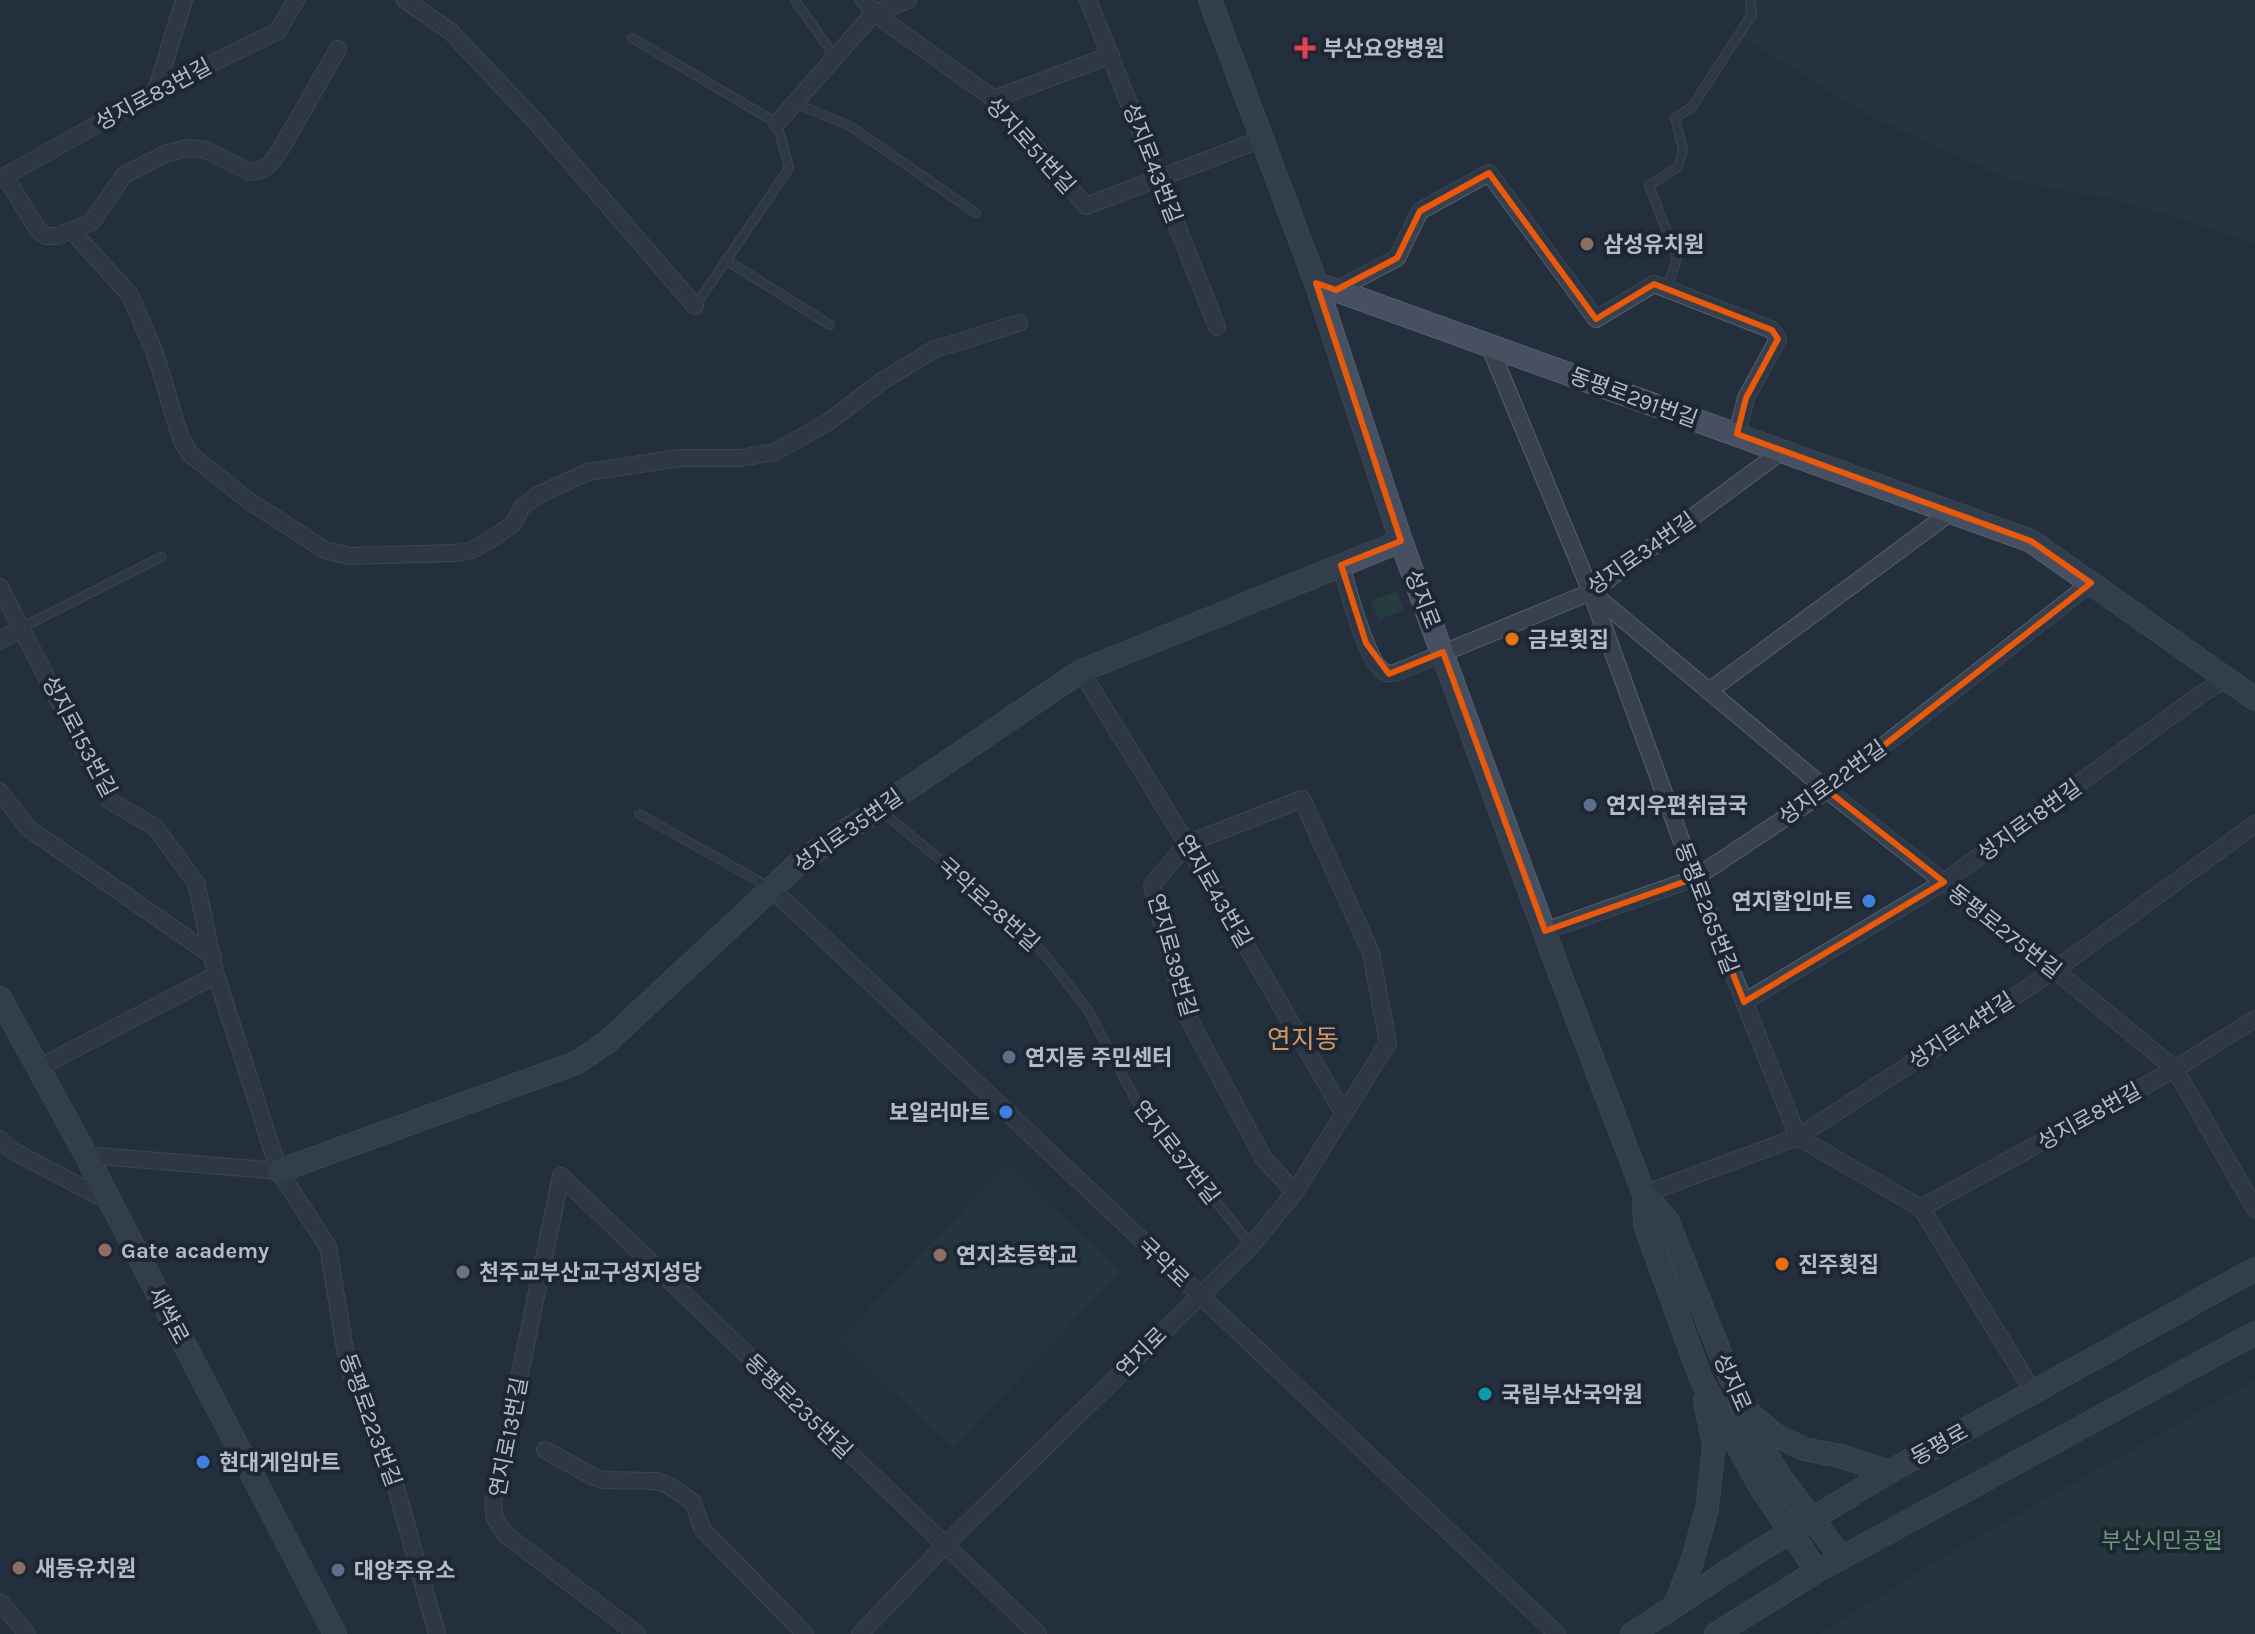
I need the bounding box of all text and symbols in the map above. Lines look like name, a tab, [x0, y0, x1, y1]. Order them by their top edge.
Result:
place label: 부산요양병원	[1323, 36, 1444, 62]
marker: 부산요양병원	[1294, 37, 1316, 59]
street label: 성지로83번길	[91, 53, 216, 136]
street label: 성지로51번길	[980, 92, 1080, 199]
street label: 성지로43번길	[1117, 100, 1187, 227]
place label: 삼성유치원	[1603, 232, 1704, 258]
marker: 삼성유치원	[1578, 235, 1596, 253]
street label: 동평로291번길	[1566, 363, 1701, 433]
street label: 성지로34번길	[1582, 507, 1701, 601]
street label: 성지로	[1399, 566, 1445, 632]
place label: 금보횟집	[1528, 627, 1609, 653]
marker: 금보횟집	[1503, 630, 1521, 648]
street label: 성지로153번길	[36, 671, 122, 802]
street label: 성지로22번길	[1774, 735, 1891, 831]
street label: 성지로18번길	[1973, 774, 2087, 867]
street label: 성지로35번길	[789, 784, 908, 878]
place label: 연지우편취급국	[1606, 793, 1748, 819]
marker: 연지우편취급국	[1581, 796, 1599, 814]
street label: 연지로43번길	[1171, 830, 1257, 953]
street label: 동평로265번길	[1669, 839, 1743, 978]
street label: 국악로28번길	[932, 852, 1044, 957]
street label: 동평로275번길	[1943, 879, 2066, 984]
place label: 연지할인마트	[1732, 889, 1853, 915]
street label: 연지로39번길	[1142, 891, 1202, 1020]
marker: 연지할인마트	[1860, 892, 1878, 910]
street label: 성지로14번길	[1904, 987, 2019, 1075]
district label: 연지동	[1267, 1024, 1339, 1055]
place label: 연지동 주민센터	[1025, 1045, 1172, 1071]
marker: 연지동 주민센터	[1000, 1048, 1018, 1066]
street label: 성지로8번길	[2033, 1078, 2146, 1156]
street label: 연지로37번길	[1128, 1096, 1225, 1210]
place label: 보일러마트	[889, 1100, 990, 1126]
marker: 보일러마트	[997, 1103, 1015, 1121]
street label: 국악로	[1132, 1232, 1194, 1293]
place label: Gate academy	[121, 1238, 269, 1264]
marker: Gate academy	[96, 1241, 114, 1259]
place label: 연지초등학교	[956, 1243, 1077, 1269]
marker: 연지초등학교	[931, 1246, 949, 1264]
place label: 진주횟집	[1798, 1252, 1879, 1278]
marker: 진주횟집	[1773, 1255, 1791, 1273]
place label: 천주교부산교구성지성당	[479, 1260, 702, 1286]
marker: 천주교부산교구성지성당	[454, 1263, 472, 1281]
street label: 새싹로	[142, 1283, 194, 1348]
street label: 연지로	[1111, 1322, 1172, 1383]
street label: 동평로235번길	[739, 1349, 857, 1464]
street label: 성지로	[1708, 1349, 1756, 1415]
street label: 동평로223번길	[334, 1350, 406, 1490]
street label: 연지로13번길	[485, 1375, 533, 1499]
place label: 국립부산국악원	[1501, 1382, 1643, 1408]
marker: 국립부산국악원	[1476, 1385, 1494, 1403]
street label: 동평로	[1907, 1419, 1972, 1471]
place label: 현대게임마트	[219, 1450, 340, 1476]
marker: 현대게임마트	[194, 1453, 212, 1471]
park label: 부산시민공원	[2101, 1528, 2223, 1554]
place label: 새동유치원	[35, 1556, 136, 1582]
place label: 대양주유소	[354, 1558, 455, 1584]
marker: 새동유치원	[10, 1559, 28, 1577]
marker: 대양주유소	[329, 1561, 347, 1579]

